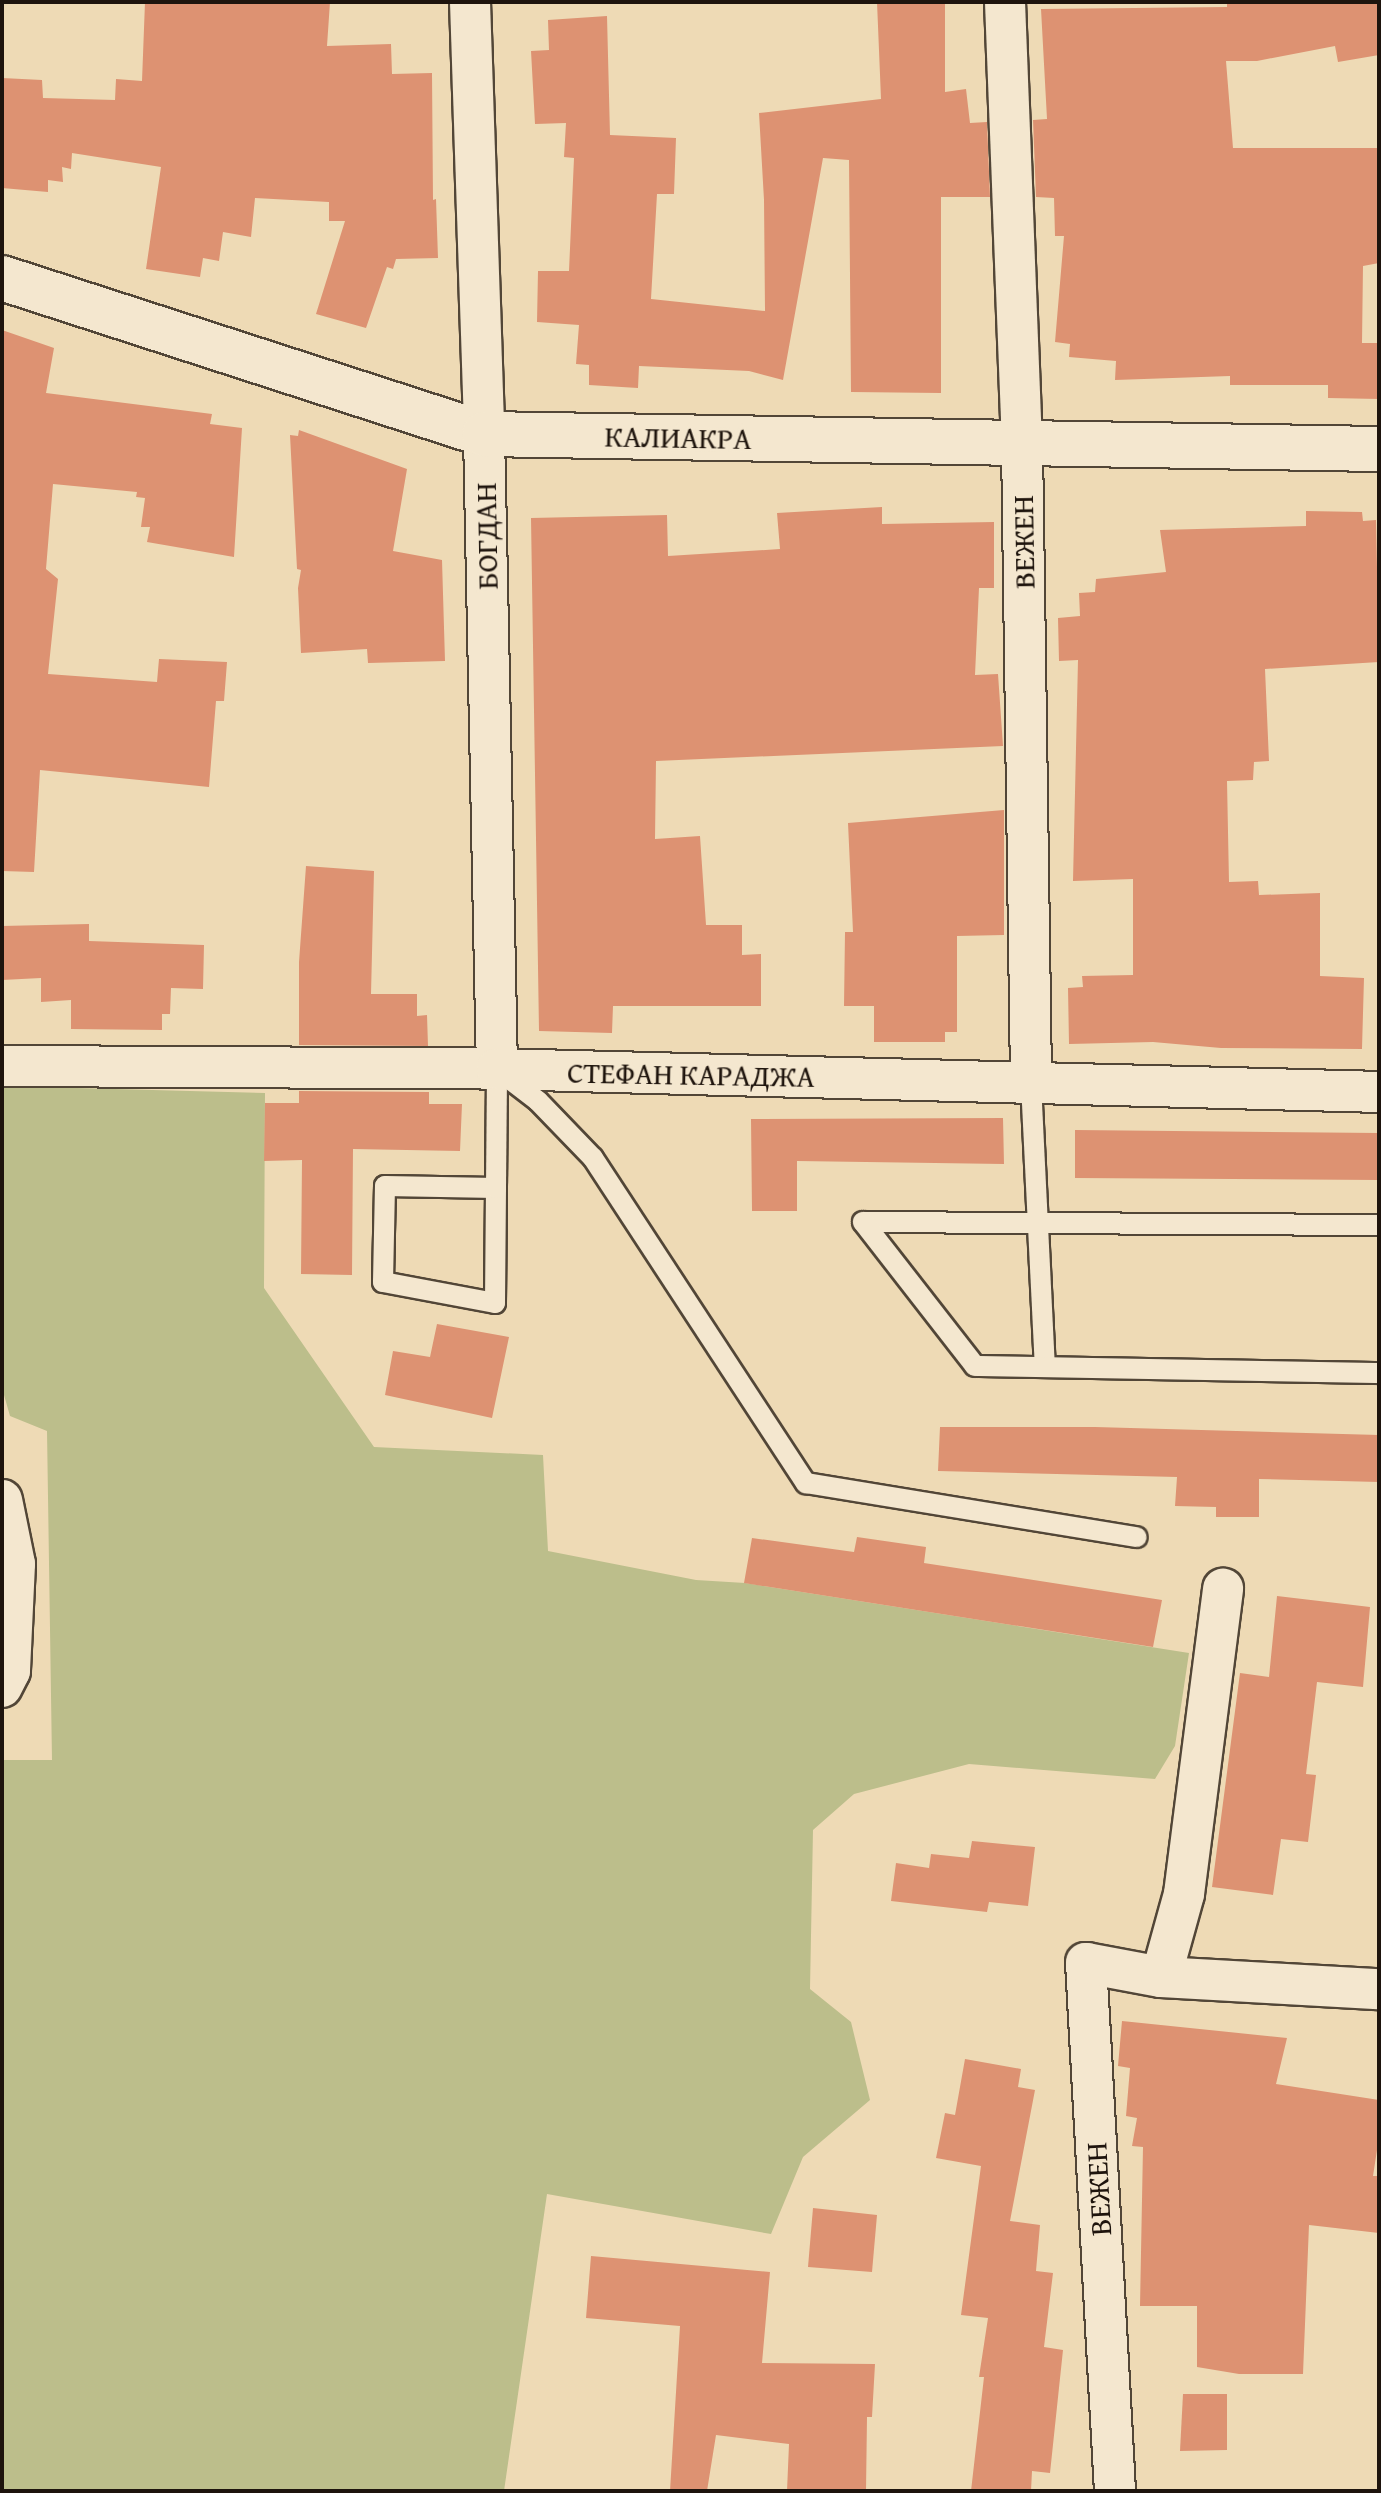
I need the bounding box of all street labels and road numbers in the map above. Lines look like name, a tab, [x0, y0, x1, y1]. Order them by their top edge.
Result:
street label: КАЛИАКРА	[604, 418, 752, 456]
street label: БОГДАН	[467, 482, 505, 590]
street label: ВЕЖЕН	[1004, 495, 1042, 589]
street label: СТЕФАН КАРАДЖА	[567, 1054, 815, 1094]
street label: ВЕЖЕН	[1078, 2141, 1118, 2237]

